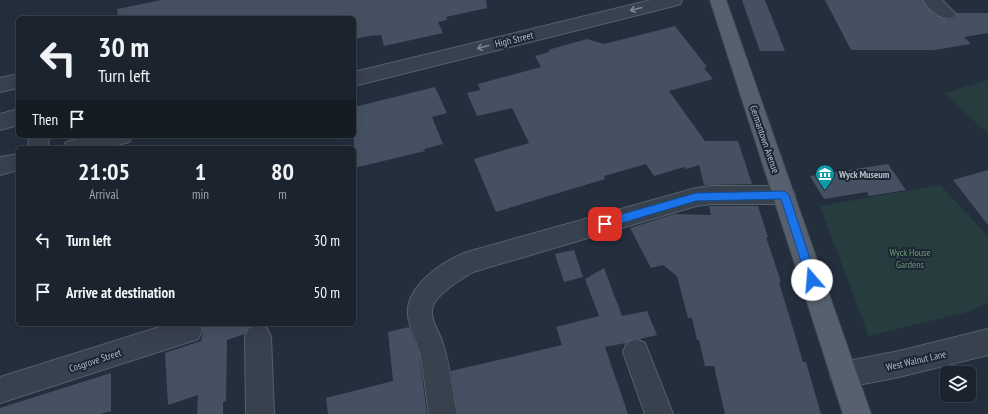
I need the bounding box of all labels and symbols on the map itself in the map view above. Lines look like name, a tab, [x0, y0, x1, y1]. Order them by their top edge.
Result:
one-way arrow	[630, 6, 643, 14]
street label: High Street	[494, 28, 535, 51]
one-way arrow	[477, 44, 490, 51]
street label: Germantown Avenue	[747, 103, 782, 175]
museum icon: Wyck Museum	[814, 163, 836, 191]
place label: Wyck Museum	[838, 168, 890, 181]
pin	[588, 207, 622, 241]
park label: Wyck House Gardens	[889, 246, 931, 271]
position arrow	[791, 259, 833, 301]
street label: Cosgrove Street	[67, 346, 123, 375]
street label: West Walnut Lane	[885, 347, 947, 374]

